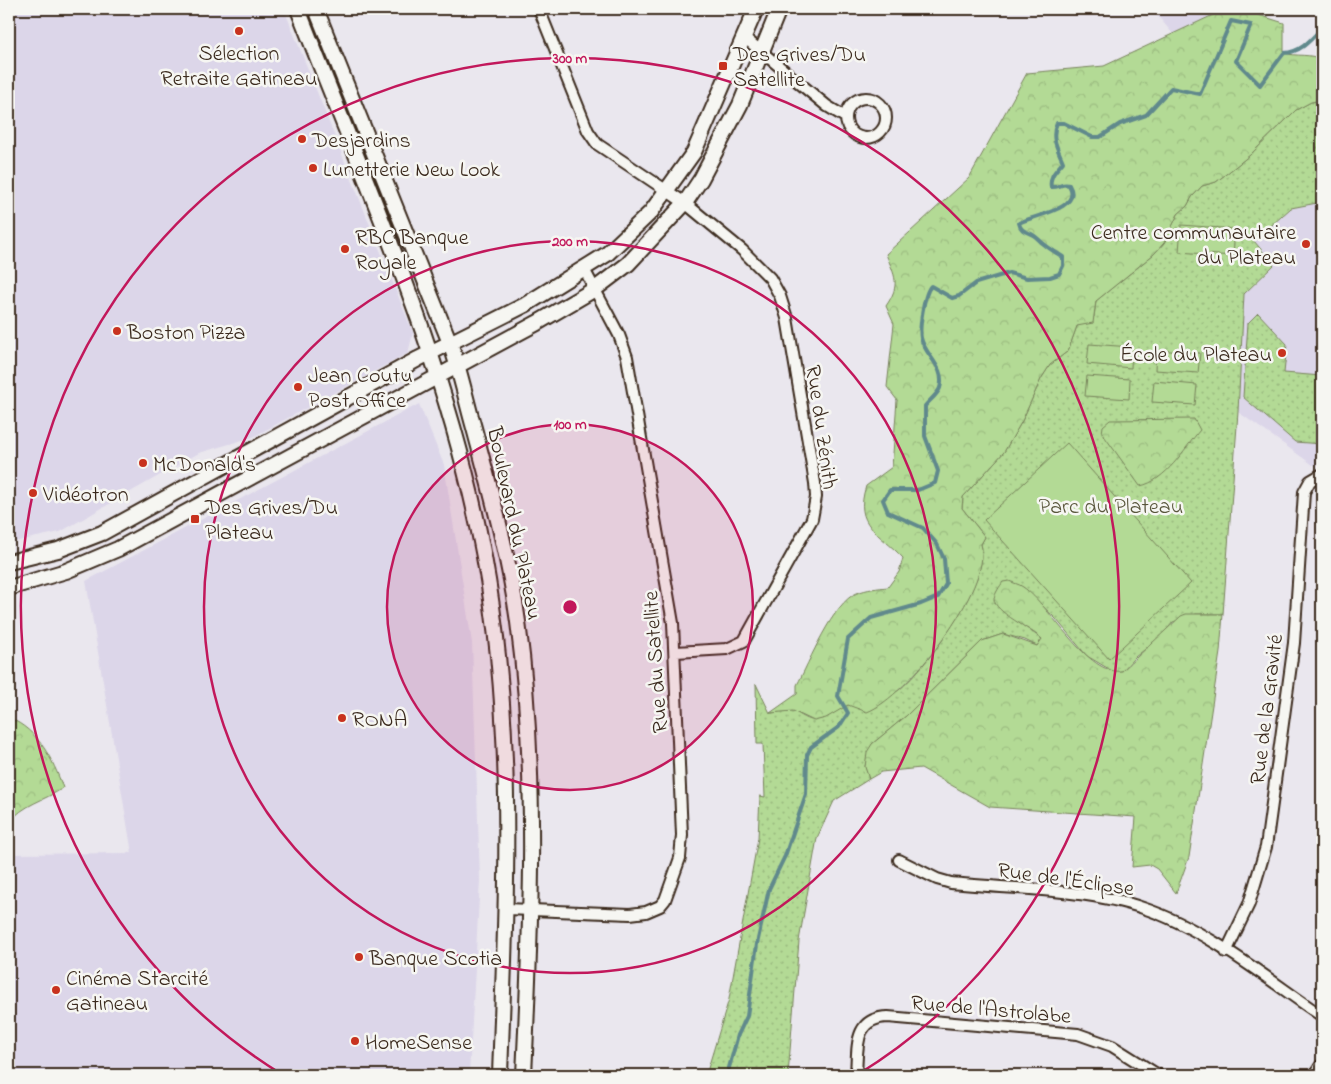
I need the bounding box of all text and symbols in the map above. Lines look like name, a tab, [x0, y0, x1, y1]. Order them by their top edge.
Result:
marker: Sélection Retraite Gatineau	[233, 25, 245, 37]
place label: Sélection Retraite Gatineau	[161, 39, 317, 96]
place label: Des Grives/Du Satellite	[732, 40, 866, 97]
text: 300 m	[552, 48, 588, 70]
marker: Des Grives/Du Satellite	[717, 60, 729, 72]
place label: Desjardins	[311, 126, 411, 158]
marker: Desjardins	[296, 133, 308, 145]
place label: Lunetterie New Look	[323, 155, 500, 187]
marker: Lunetterie New Look	[307, 162, 319, 174]
place label: Centre communautaire du Plateau	[1091, 218, 1296, 275]
place label: RBC Banque Royale	[355, 223, 469, 281]
text: 200 m	[551, 231, 588, 253]
marker: Centre communautaire du Plateau	[1300, 238, 1312, 250]
marker: RBC Banque Royale	[339, 243, 351, 255]
place label: Boston Pizza	[126, 318, 245, 350]
marker: Boston Pizza	[111, 325, 123, 337]
place label: École du Plateau	[1120, 340, 1272, 372]
marker: École du Plateau	[1276, 347, 1288, 359]
place label: Jean Coutu Post Office	[308, 361, 413, 418]
street label: Rue du Zénith	[795, 363, 845, 492]
marker: Jean Coutu Post Office	[292, 381, 304, 393]
text: 100 m	[553, 414, 587, 436]
street label: Boulevard du Plateau	[477, 423, 549, 623]
place label: McDonald's	[153, 450, 256, 482]
marker: McDonald's	[137, 457, 149, 469]
place label: Vidéotron	[42, 480, 129, 512]
marker: Vidéotron	[27, 487, 39, 499]
park label: Parc du Plateau	[1039, 492, 1183, 524]
place label: Des Grives/Du Plateau	[204, 493, 338, 550]
marker: Des Grives/Du Plateau	[189, 513, 201, 525]
street label: Rue du Satellite	[636, 590, 678, 734]
centre of rings	[561, 598, 579, 616]
street label: Rue de la Gravité	[1243, 632, 1293, 786]
place label: RONA	[352, 705, 407, 737]
marker: RONA	[336, 712, 348, 724]
street label: Rue de l'Éclipse	[995, 856, 1136, 906]
place label: Banque Scotia	[368, 944, 502, 976]
marker: Banque Scotia	[353, 951, 365, 963]
place label: Cinéma Starcité Gatineau	[66, 964, 209, 1021]
marker: Cinéma Starcité Gatineau	[50, 984, 62, 996]
street label: Rue de l'Astrolabe	[909, 988, 1072, 1034]
place label: HomeSense	[365, 1028, 472, 1060]
marker: HomeSense	[349, 1035, 361, 1047]

